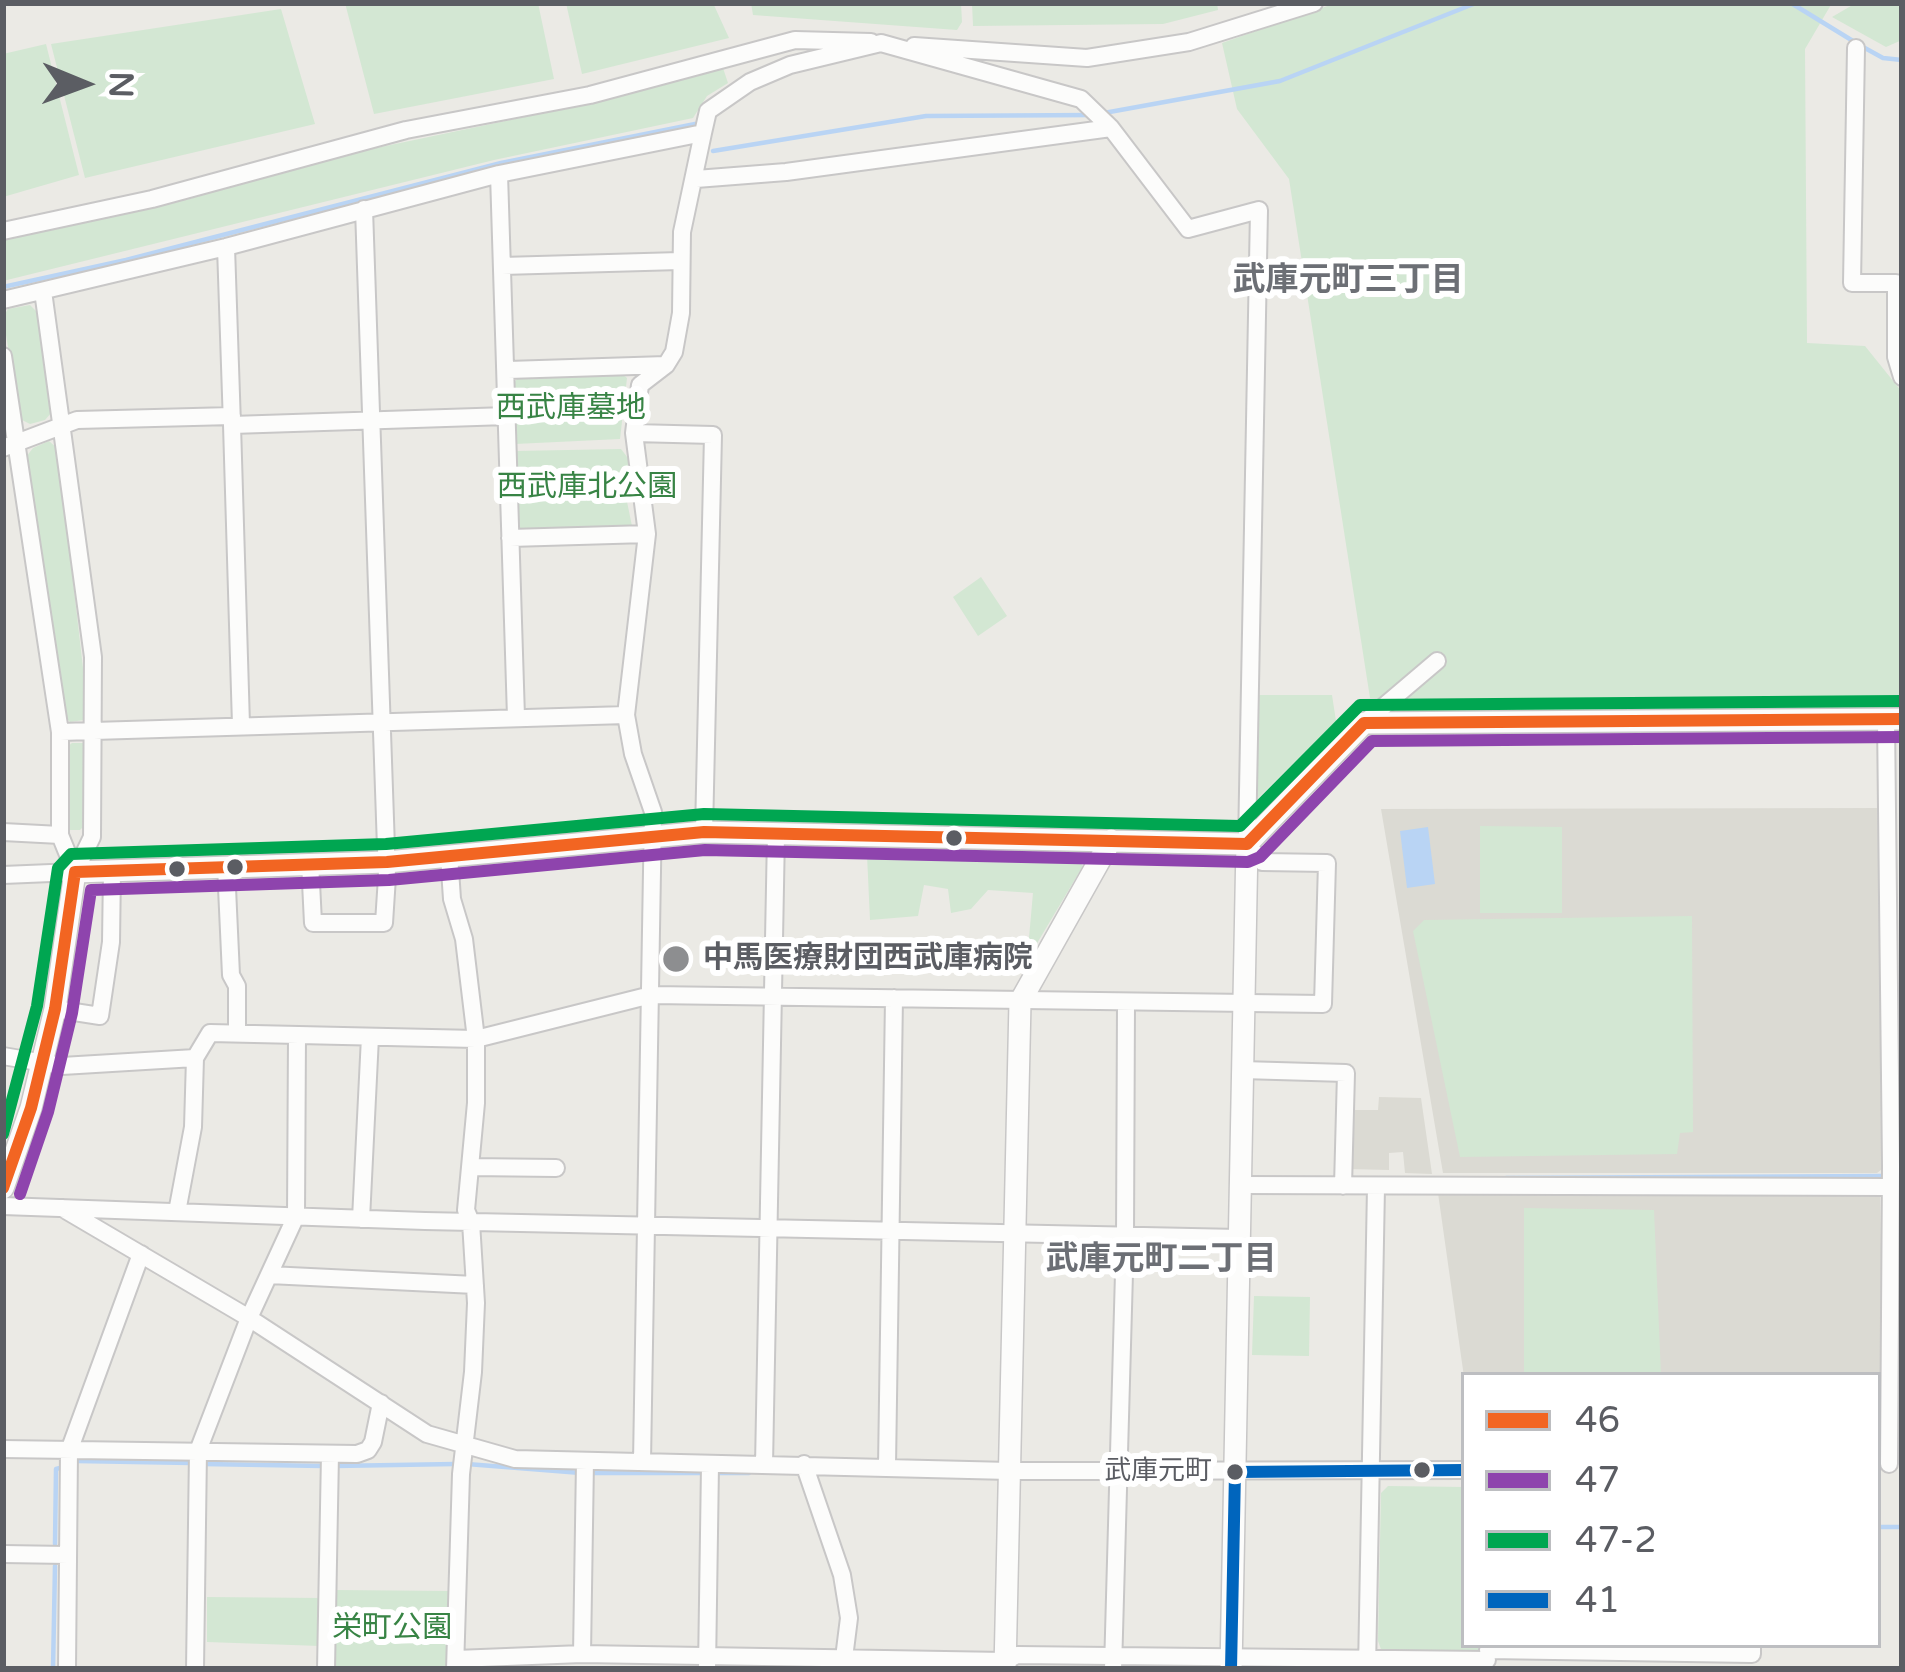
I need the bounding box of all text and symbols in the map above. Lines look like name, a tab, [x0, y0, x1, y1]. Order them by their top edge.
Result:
north arrow	[24, 24, 144, 144]
text: N	[101, 71, 140, 98]
district label: 武庫元町三丁目	[1233, 261, 1463, 301]
park label: 西武庫墓地	[496, 391, 646, 427]
park label: 西武庫北公園	[497, 470, 677, 506]
unlabelled marker	[943, 827, 965, 849]
unlabelled marker	[224, 856, 246, 878]
unlabelled marker	[166, 858, 188, 880]
place label: 中馬医療財団西武庫病院	[703, 941, 1033, 977]
marker: 中馬医療財団西武庫病院	[660, 943, 692, 975]
district label: 武庫元町二丁目	[1046, 1240, 1276, 1280]
legend	[1461, 1372, 1881, 1648]
text: 46	[1575, 1399, 1620, 1442]
place label: 武庫元町	[1104, 1456, 1212, 1488]
unlabelled marker	[1411, 1459, 1433, 1481]
text: 47	[1575, 1459, 1620, 1502]
marker: 武庫元町	[1224, 1461, 1246, 1483]
text: 47-2	[1575, 1519, 1657, 1562]
text: 41	[1575, 1579, 1620, 1622]
park label: 栄町公園	[332, 1611, 452, 1647]

